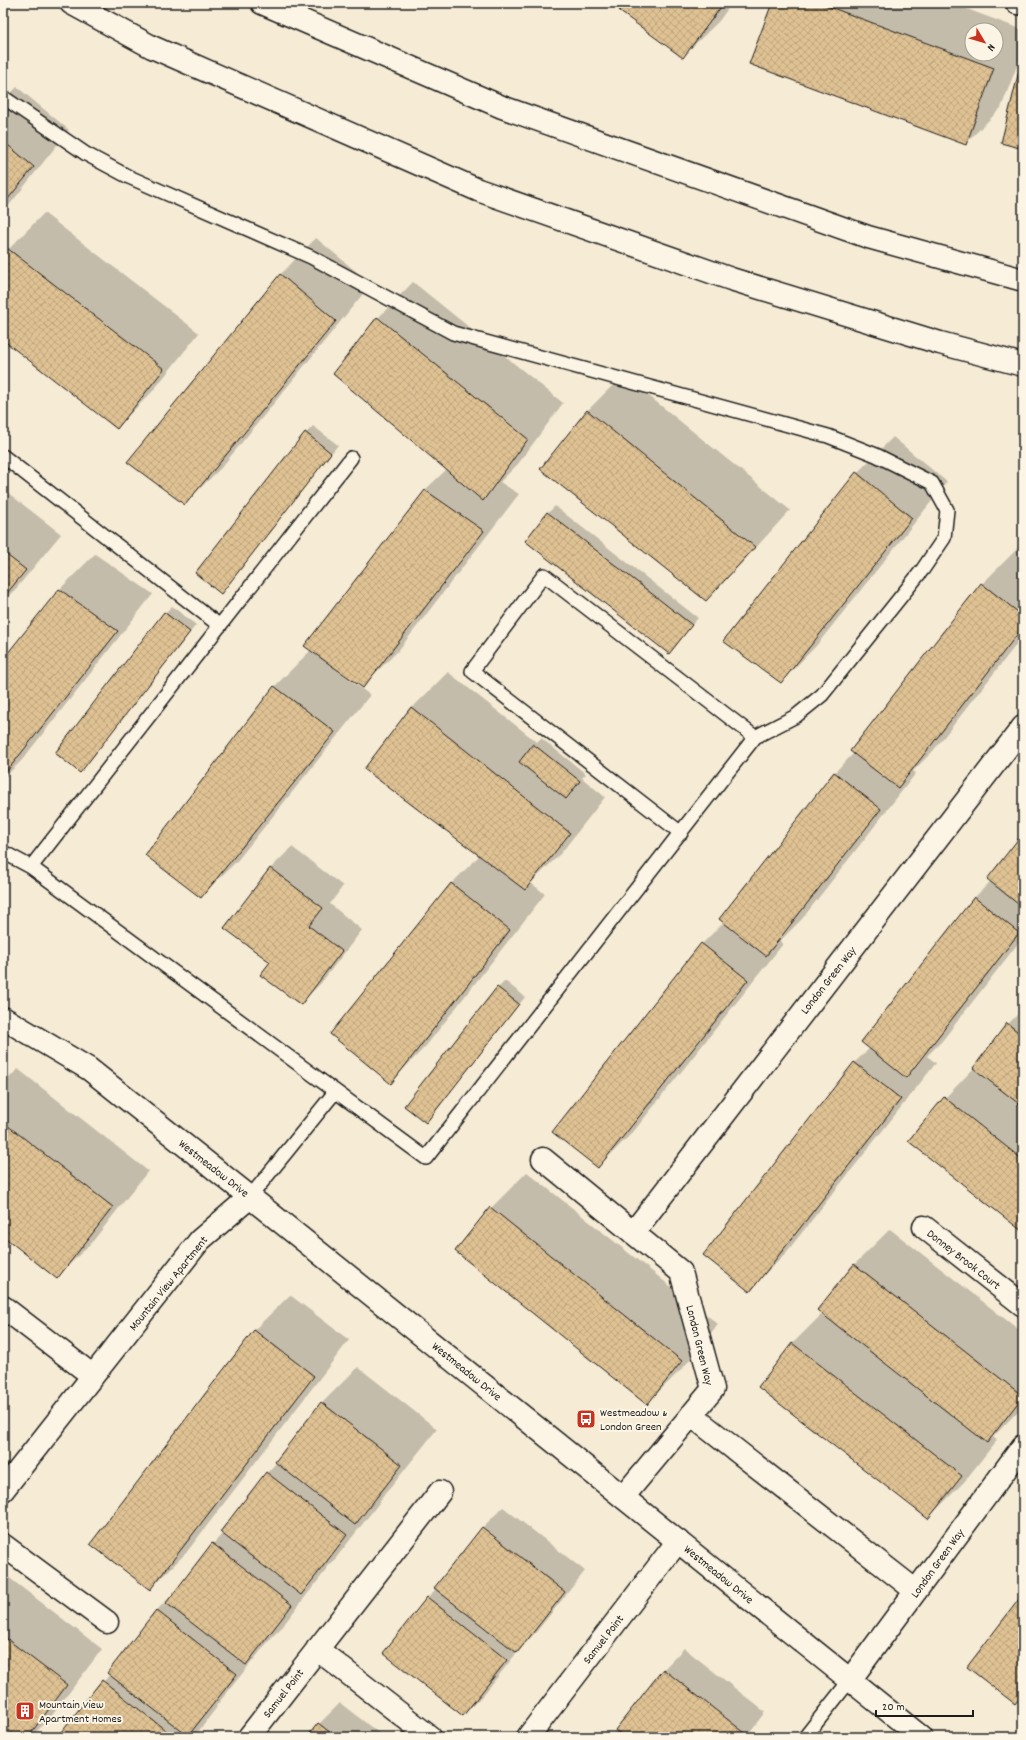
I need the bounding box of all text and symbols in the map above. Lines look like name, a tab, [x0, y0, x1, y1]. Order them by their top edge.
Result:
north arrow	[964, 22, 1004, 62]
text: N	[982, 40, 998, 54]
street label: London Green Way	[797, 943, 862, 1018]
street label: Westmeadow Drive	[174, 1136, 252, 1202]
street label: Donney Brook Court	[923, 1226, 1004, 1295]
street label: Mountain View Apartment	[126, 1233, 213, 1335]
street label: London Green Way	[680, 1304, 717, 1388]
street label: Westmeadow Drive	[428, 1339, 505, 1406]
place label: Westmeadow & London Green	[600, 1405, 668, 1436]
bus stop icon: Westmeadow & London Green	[575, 1408, 597, 1430]
street label: London Green Way	[907, 1525, 970, 1602]
street label: Westmeadow Drive	[680, 1542, 757, 1609]
street label: Samuel Point	[580, 1611, 629, 1668]
street label: Samuel Point	[260, 1665, 309, 1722]
scale bar	[876, 1692, 973, 1718]
place label: Mountain View Apartment Homes	[39, 1697, 122, 1728]
text: 20 m	[882, 1699, 905, 1716]
building icon: Mountain View Apartment Homes	[14, 1700, 36, 1722]

